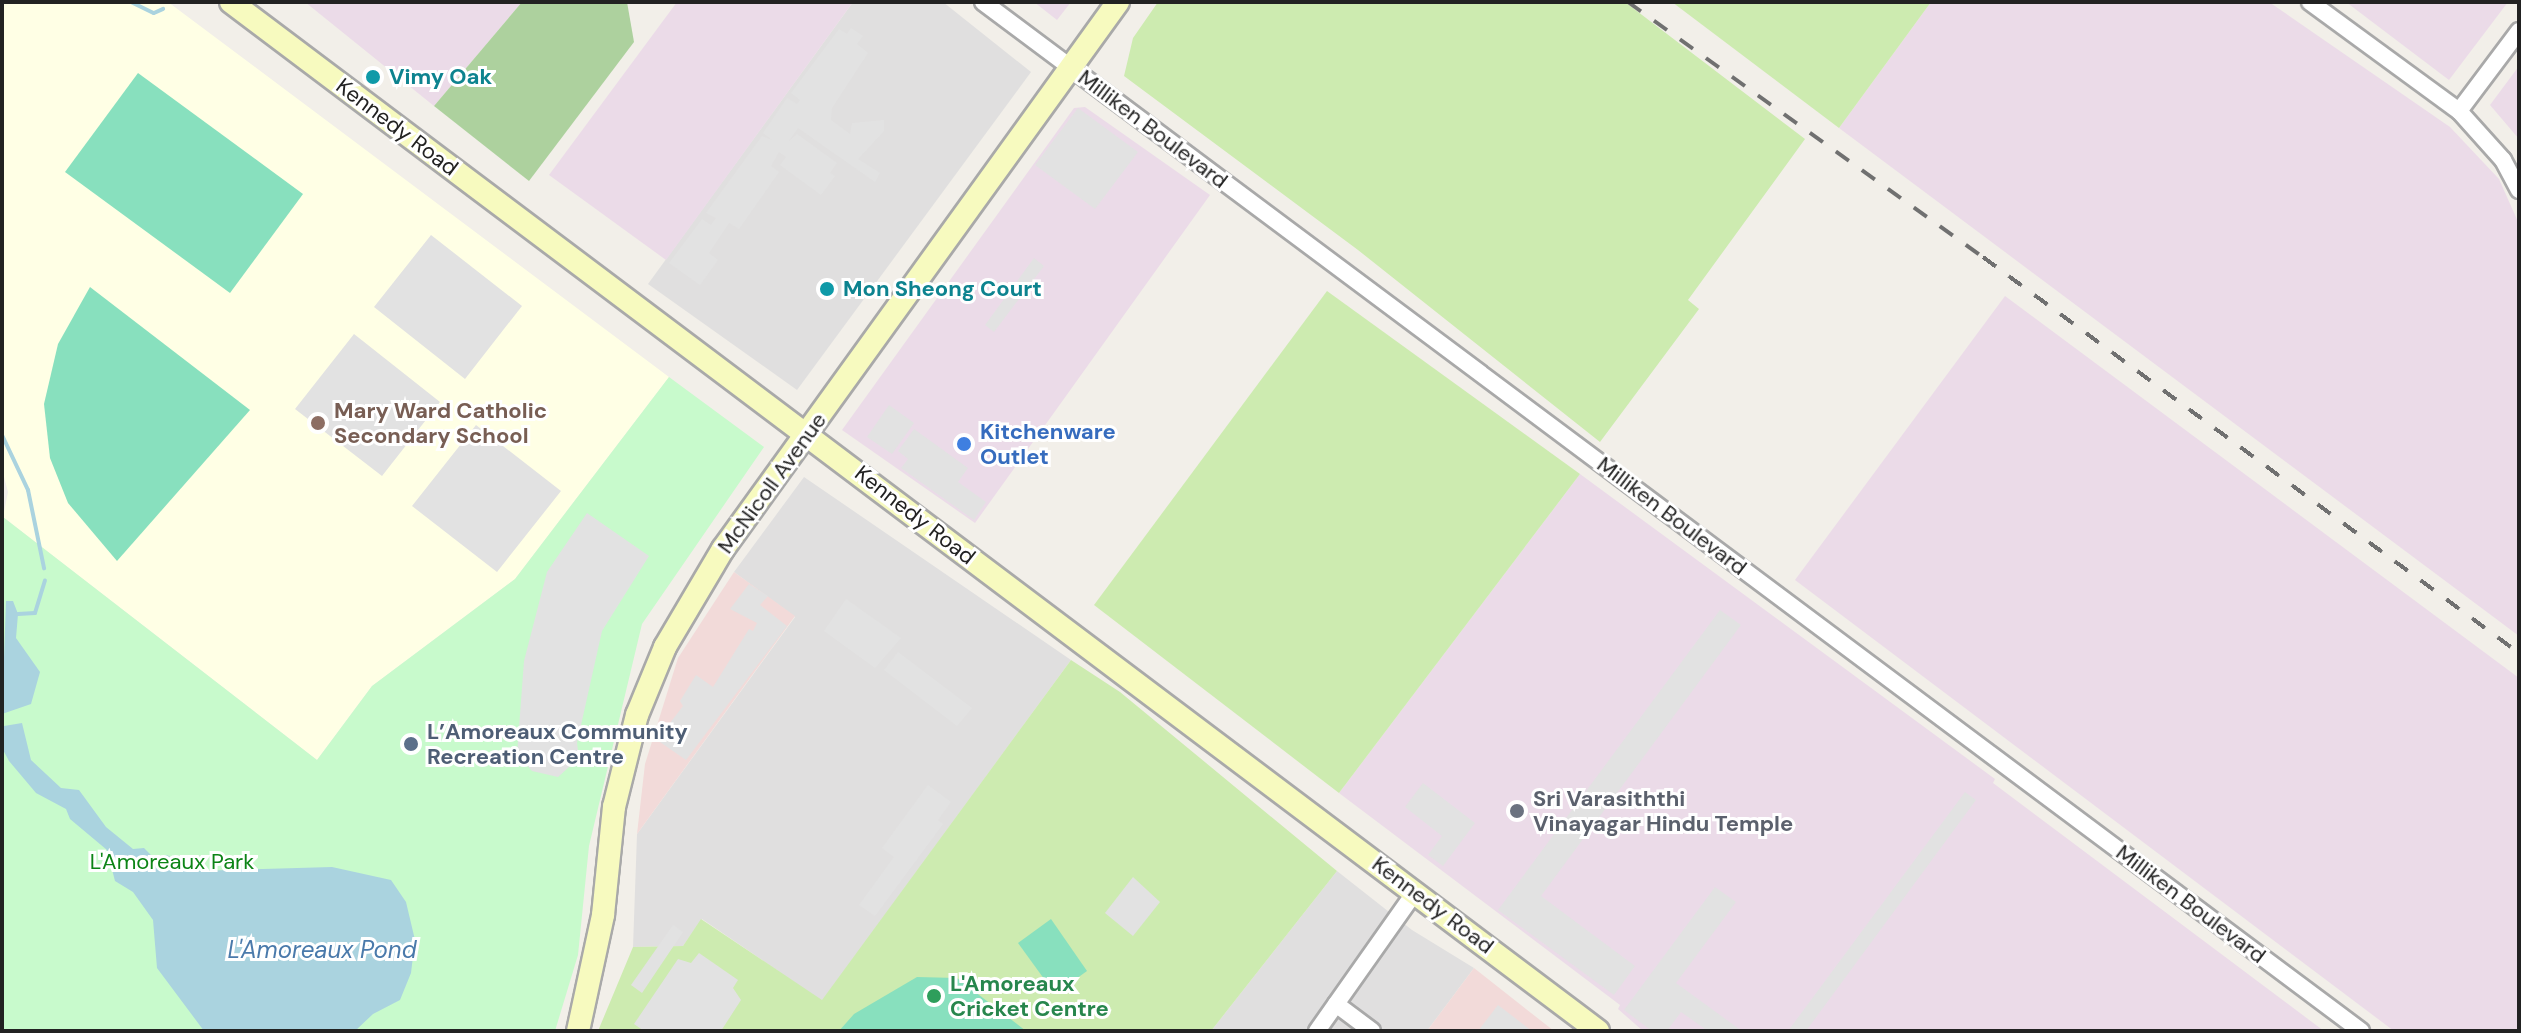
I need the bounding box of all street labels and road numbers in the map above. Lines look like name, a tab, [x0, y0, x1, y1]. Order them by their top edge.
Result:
street label: Milliken Boulevard	[1073, 64, 1233, 194]
street label: Kennedy Road	[331, 73, 463, 181]
street label: McNicoll Avenue	[712, 407, 832, 559]
street label: Milliken Boulevard	[1592, 451, 1752, 581]
street label: Kennedy Road	[850, 460, 980, 570]
street label: Milliken Boulevard	[2111, 839, 2271, 969]
street label: Kennedy Road	[1367, 851, 1499, 959]

